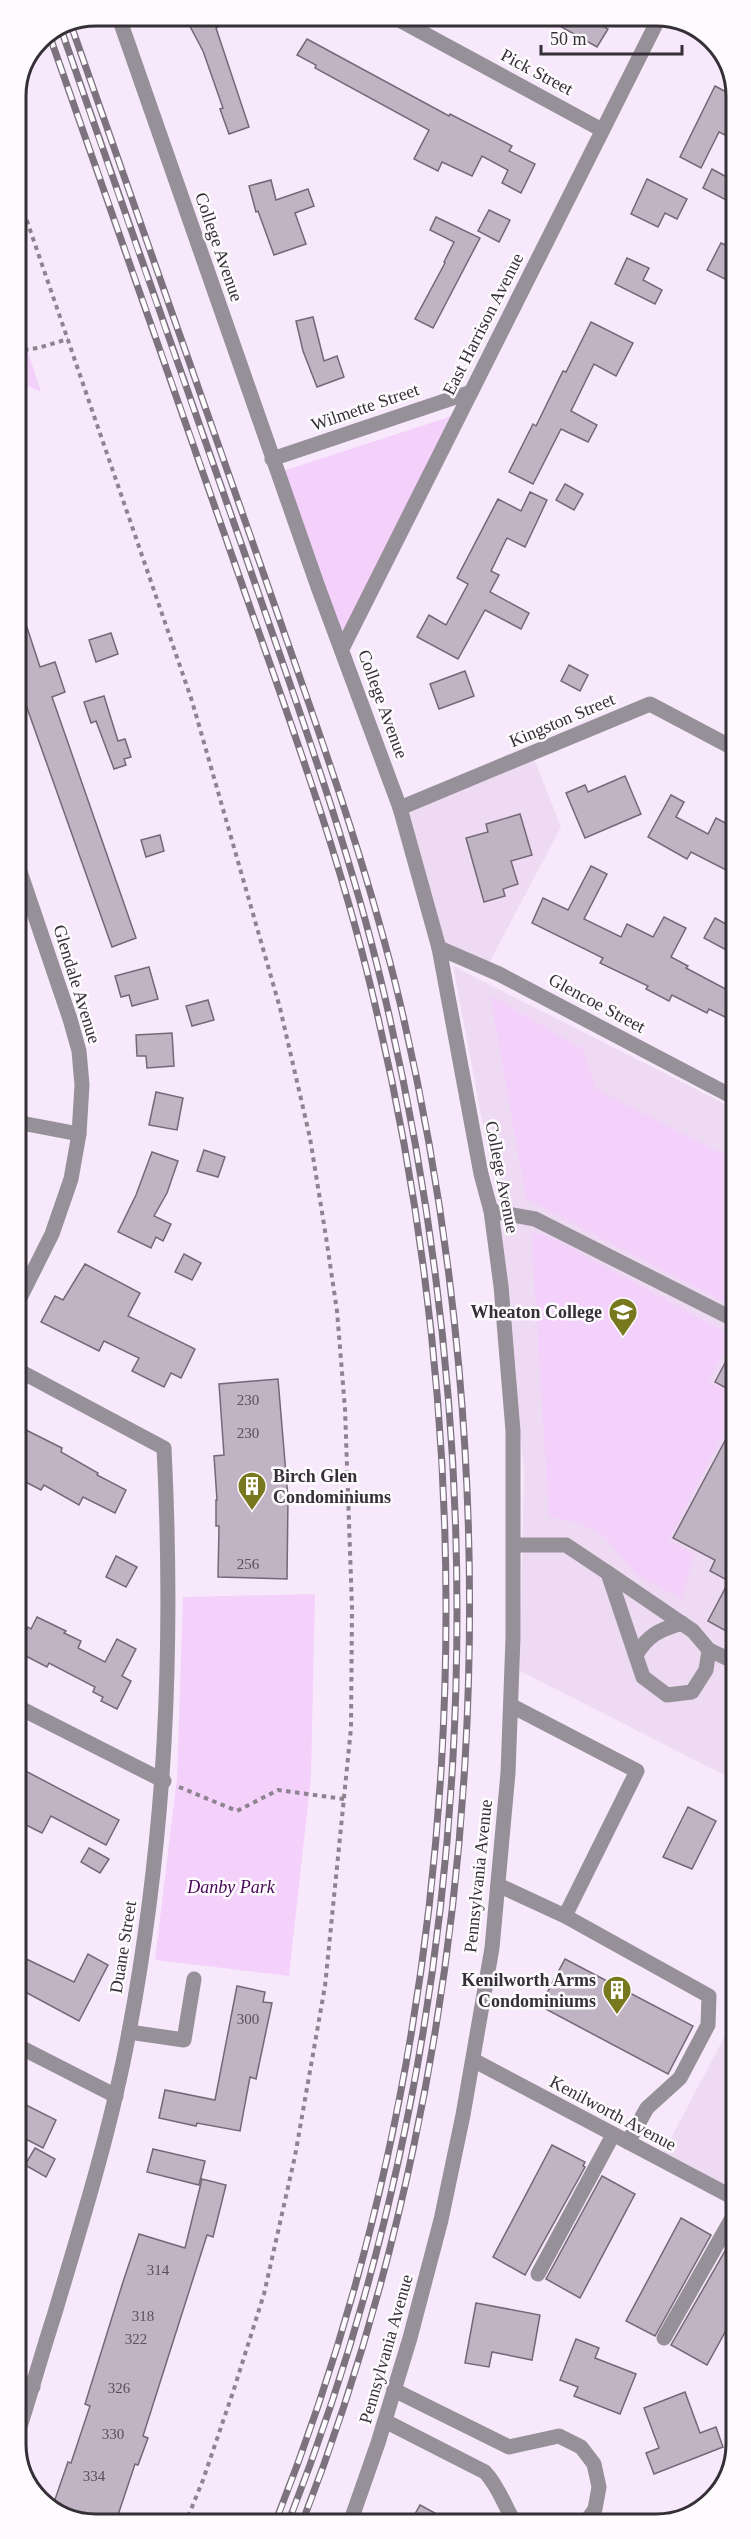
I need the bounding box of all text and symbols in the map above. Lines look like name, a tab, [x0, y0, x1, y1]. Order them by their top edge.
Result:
scale bar	[541, 18, 682, 56]
text: 50 m	[550, 29, 587, 49]
street label: Pick Street	[498, 45, 576, 99]
street label: College Avenue	[191, 190, 247, 304]
street label: East Harrison Avenue	[439, 250, 527, 398]
street label: Wilmette Street	[308, 379, 422, 435]
street label: College Avenue	[354, 647, 412, 761]
street label: Kingston Street	[506, 689, 618, 751]
street label: Glendale Avenue	[49, 922, 105, 1046]
street label: Glencoe Street	[545, 969, 649, 1037]
street label: College Avenue	[481, 1119, 523, 1235]
school or university icon: Wheaton College	[607, 1296, 639, 1338]
place label: Wheaton College	[471, 1302, 602, 1322]
house number: 230	[237, 1392, 259, 1408]
house number: 230	[237, 1425, 259, 1441]
place label: Birch Glen Condominiums	[273, 1466, 391, 1507]
building icon: Birch Glen Condominiums	[236, 1470, 268, 1512]
house number: 256	[237, 1556, 260, 1572]
street label: Pennsylvania Avenue	[460, 1798, 496, 1954]
park label: Danby Park	[186, 1877, 276, 1897]
street label: Duane Street	[106, 1899, 140, 1995]
place label: Kenilworth Arms Condominiums	[462, 1970, 596, 2011]
building icon: Kenilworth Arms Condominiums	[601, 1974, 633, 2016]
house number: 300	[237, 2011, 259, 2027]
street label: Kenilworth Avenue	[546, 2071, 680, 2155]
house number: 314	[147, 2262, 170, 2278]
street label: Pennsylvania Avenue	[355, 2272, 417, 2426]
house number: 318	[132, 2308, 154, 2324]
house number: 322	[125, 2331, 147, 2347]
house number: 326	[108, 2380, 131, 2396]
house number: 330	[102, 2426, 124, 2442]
house number: 334	[83, 2468, 106, 2484]

